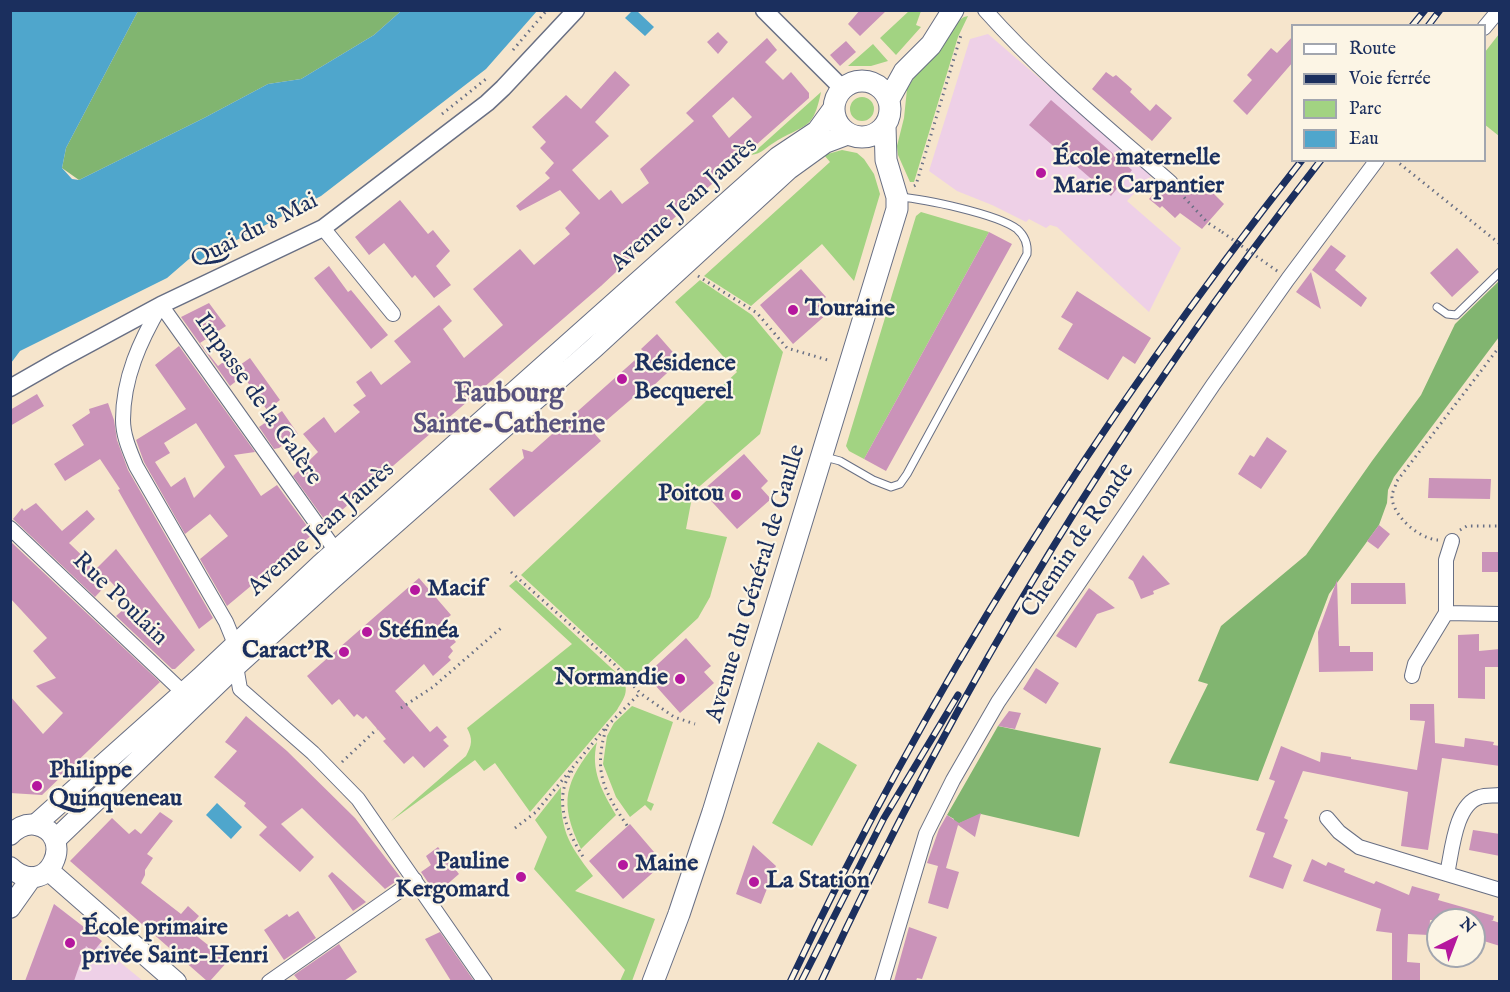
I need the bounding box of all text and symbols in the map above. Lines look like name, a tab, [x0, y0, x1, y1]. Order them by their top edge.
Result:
legend	[1291, 24, 1486, 162]
text: Route	[1349, 38, 1396, 61]
text: Voie ferrée	[1349, 68, 1431, 91]
text: Parc	[1349, 98, 1381, 121]
text: Eau	[1349, 128, 1379, 151]
street label: Avenue Jean Jaurès	[606, 133, 764, 279]
place label: École maternelle Marie Carpantier	[1053, 145, 1224, 201]
marker: École maternelle Marie Carpantier	[1034, 166, 1048, 180]
street label: Quai du 8 Mai	[187, 188, 323, 276]
place label: Touraine	[805, 296, 895, 324]
marker: Touraine	[786, 303, 800, 317]
street label: Impasse de la Galère	[187, 308, 327, 492]
place label: Résidence Becquerel	[634, 351, 736, 407]
marker: Résidence Becquerel	[615, 372, 629, 386]
district label: Faubourg Sainte-Catherine	[413, 379, 605, 442]
street label: Avenue du Général de Gaulle	[701, 442, 813, 726]
street label: Avenue Jean Jaurès	[243, 457, 401, 603]
street label: Chemin de Ronde	[1017, 458, 1141, 624]
place label: Poitou	[658, 481, 724, 509]
marker: Poitou	[729, 488, 743, 502]
street label: Rue Poulain	[65, 547, 173, 653]
place label: Macif	[427, 576, 485, 604]
marker: Macif	[408, 583, 422, 597]
place label: Stéfinéa	[379, 618, 459, 646]
marker: Stéfinéa	[360, 625, 374, 639]
place label: Caract'R	[242, 638, 332, 666]
marker: Caract'R	[337, 645, 351, 659]
place label: Normandie	[554, 665, 668, 693]
marker: Normandie	[673, 672, 687, 686]
place label: Philippe Quinqueneau	[49, 758, 182, 814]
marker: Philippe Quinqueneau	[30, 779, 44, 793]
place label: Pauline Kergomard	[395, 849, 509, 905]
place label: Maine	[635, 851, 698, 879]
marker: Maine	[616, 858, 630, 872]
place label: La Station	[766, 868, 870, 896]
marker: Pauline Kergomard	[514, 870, 528, 884]
marker: La Station	[747, 875, 761, 889]
north arrow	[1426, 908, 1486, 968]
text: N	[1455, 914, 1479, 938]
place label: École primaire privée Saint-Henri	[82, 915, 268, 971]
marker: École primaire privée Saint-Henri	[63, 936, 77, 950]

